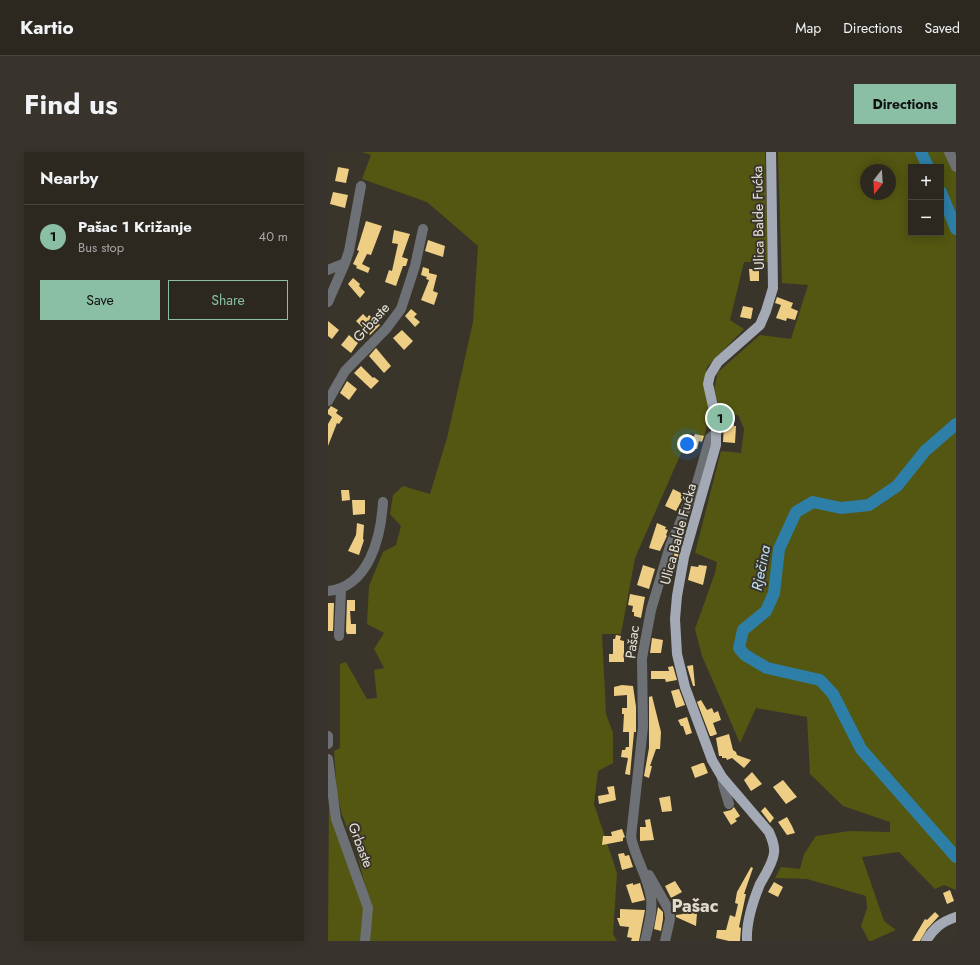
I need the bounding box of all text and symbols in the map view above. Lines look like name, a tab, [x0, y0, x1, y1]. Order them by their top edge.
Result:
text: Kartio	[20, 14, 74, 41]
text: Map	[795, 18, 821, 38]
text: Directions	[843, 18, 903, 38]
text: Saved	[925, 18, 960, 38]
text: Find us	[24, 84, 118, 125]
button: Directions	[854, 84, 956, 124]
north arrow	[860, 164, 896, 200]
map controls	[908, 164, 944, 236]
button: +	[908, 164, 944, 200]
text: Nearby	[40, 166, 98, 190]
street label: Ulica Balde Fućka	[747, 166, 769, 270]
button: −	[908, 200, 944, 236]
text: Pašac 1 Križanje	[78, 216, 192, 238]
text: 1	[50, 227, 56, 246]
text: 40 m	[259, 227, 288, 246]
text: Bus stop	[78, 238, 124, 257]
button: Save	[40, 280, 160, 320]
button: Share	[168, 280, 288, 320]
street label: Grbaste	[348, 298, 394, 346]
pin: 1	[707, 403, 733, 433]
your location	[677, 434, 697, 454]
street label: Ulica Balde Fućka	[655, 481, 701, 587]
water label: Rječina	[746, 543, 776, 593]
street label: Pašac	[620, 624, 644, 660]
street label: Grbaste	[343, 820, 379, 870]
district label: Pašac	[671, 893, 719, 919]

